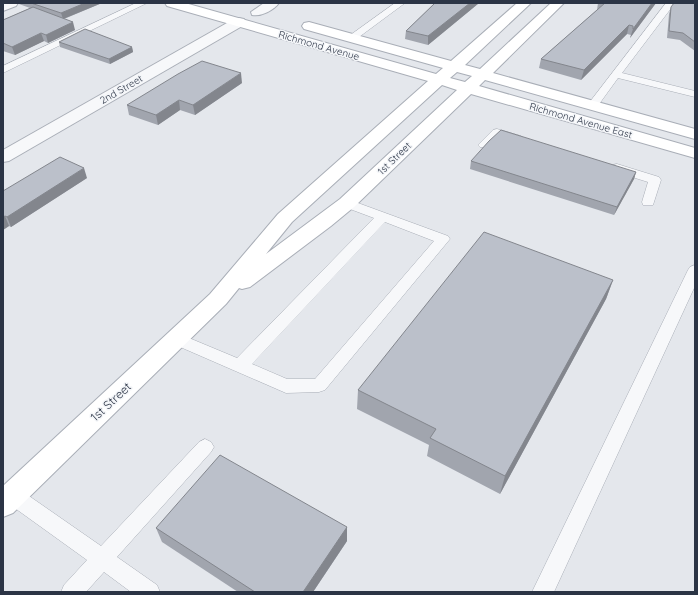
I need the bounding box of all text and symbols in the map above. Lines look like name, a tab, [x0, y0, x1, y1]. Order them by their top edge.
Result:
street label: Richmond Avenue	[277, 28, 361, 63]
street label: 2nd Street	[97, 72, 146, 107]
street label: Richmond Avenue East	[528, 100, 634, 142]
street label: 1st Street	[375, 139, 414, 178]
street label: 1st Street	[87, 379, 134, 424]

